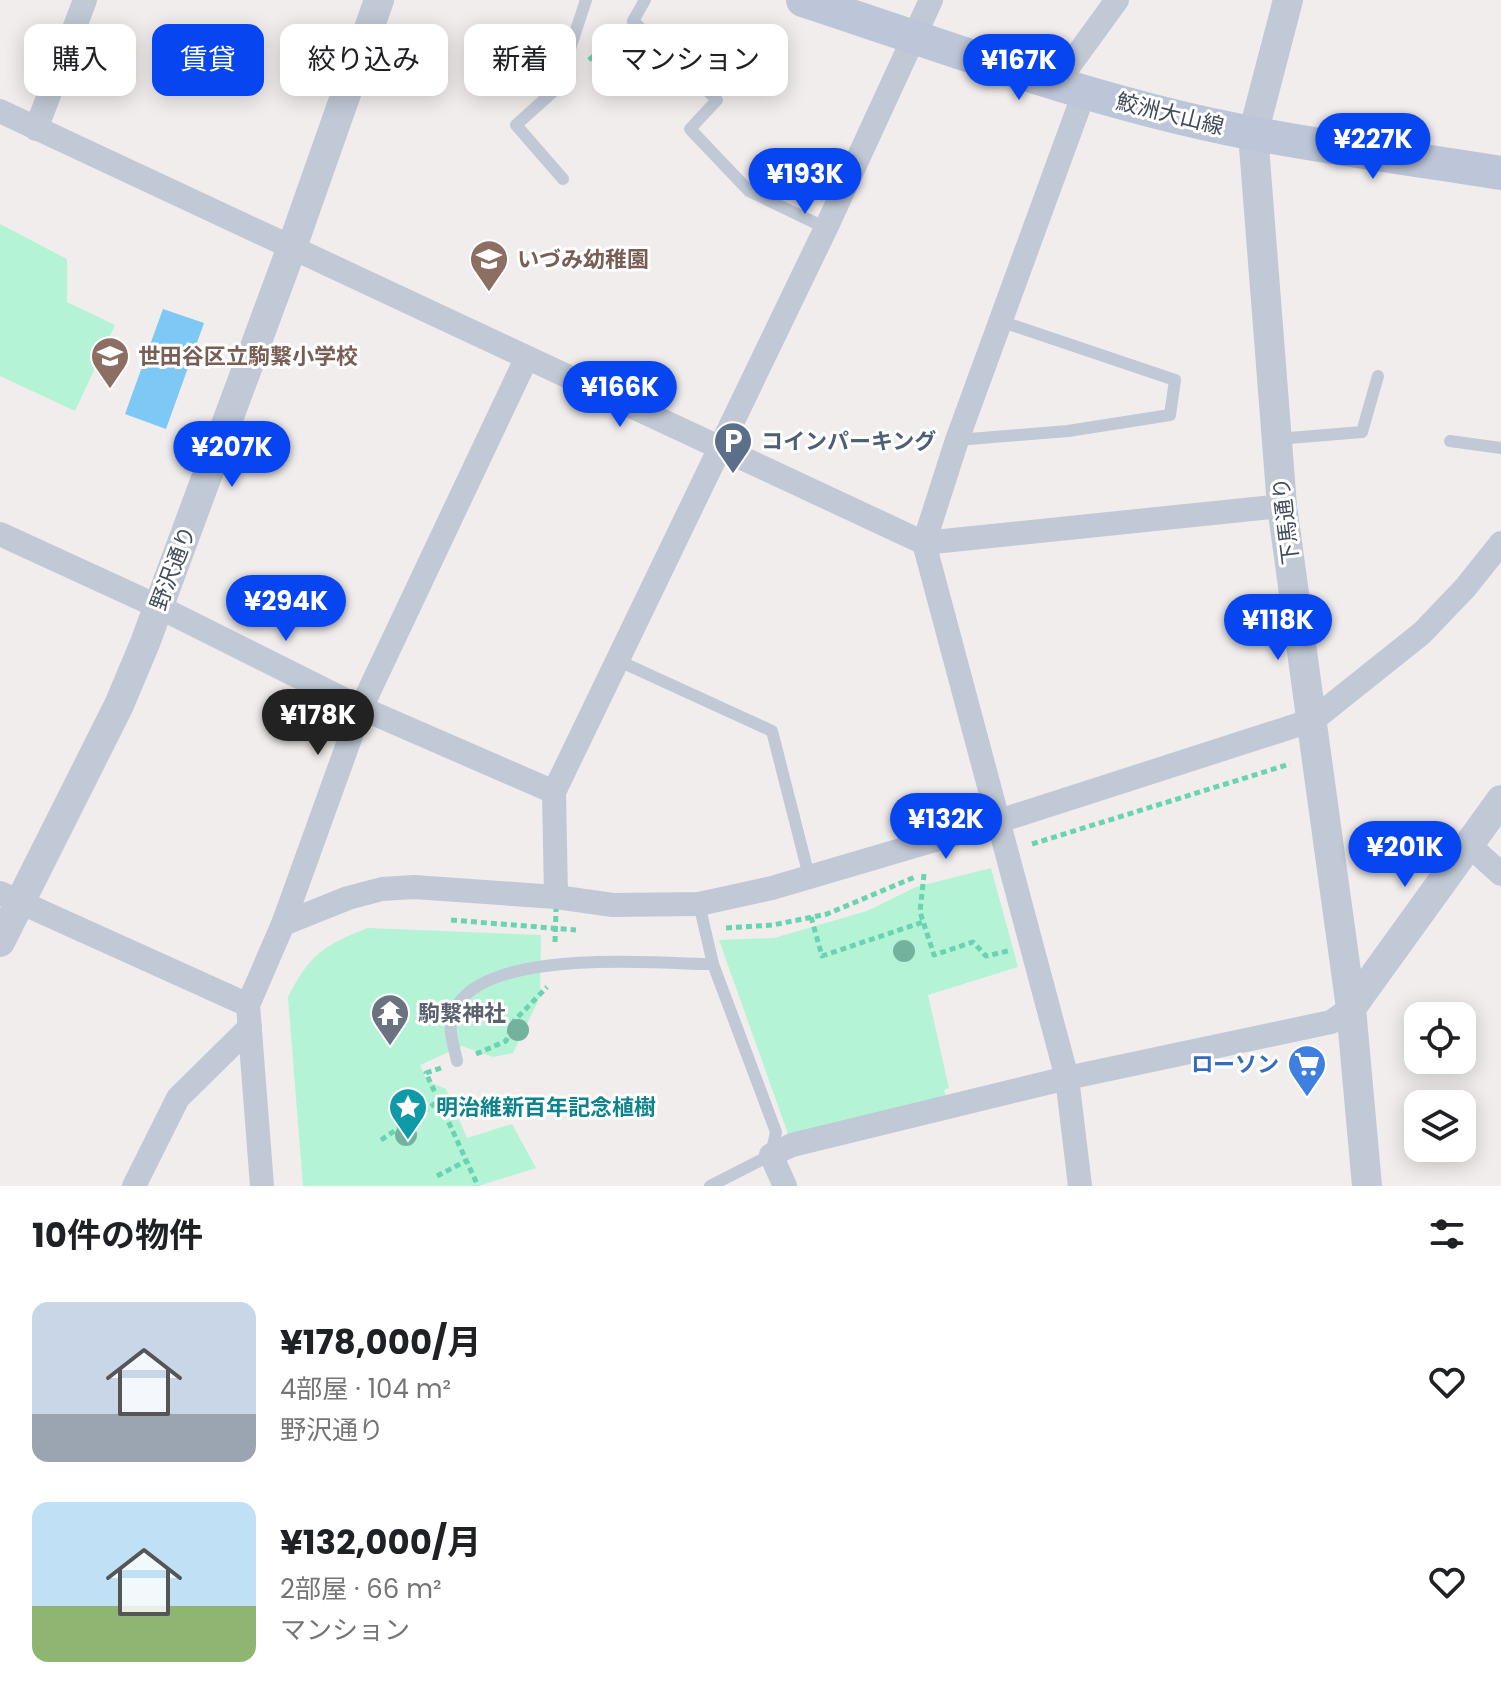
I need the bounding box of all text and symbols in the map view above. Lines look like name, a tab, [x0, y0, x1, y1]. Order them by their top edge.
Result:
chip: 購入	[24, 24, 136, 96]
chip: 賃貸	[152, 24, 264, 96]
chip: 絞り込み	[280, 24, 448, 96]
chip: 新着	[464, 24, 576, 96]
chip: マンション	[592, 24, 788, 96]
pin: ¥167K	[963, 34, 1075, 102]
text: ¥167K	[981, 42, 1057, 78]
street label: 鮫洲大山線	[1113, 86, 1227, 142]
pin: ¥227K	[1317, 113, 1429, 181]
text: ¥227K	[1333, 121, 1413, 157]
pin: ¥193K	[749, 148, 861, 216]
text: ¥193K	[766, 156, 844, 192]
school or university icon: いづみ幼稚園	[468, 238, 510, 293]
place label: いづみ幼稚園	[517, 244, 649, 275]
school or university icon: 世田谷区立駒繋小学校	[89, 335, 131, 390]
place label: 世田谷区立駒繋小学校	[138, 341, 358, 372]
pin: ¥166K	[564, 361, 676, 429]
text: ¥166K	[581, 369, 659, 405]
parking icon: コインパーキング	[712, 420, 754, 475]
pin: ¥207K	[176, 421, 288, 489]
place label: コインパーキング	[761, 426, 936, 457]
text: ¥207K	[191, 429, 273, 465]
street label: 下馬通り	[1265, 475, 1307, 567]
street label: 野沢通り	[143, 521, 203, 615]
pin: ¥294K	[230, 575, 342, 643]
text: ¥294K	[244, 583, 328, 619]
pin: ¥118K	[1222, 594, 1334, 662]
text: ¥118K	[1242, 602, 1314, 638]
pin: ¥178K	[262, 689, 374, 757]
text: ¥178K	[280, 697, 356, 733]
pin: ¥132K	[890, 793, 1002, 861]
text: ¥132K	[908, 801, 984, 837]
pin: ¥201K	[1349, 821, 1461, 889]
text: ¥201K	[1366, 829, 1444, 865]
temple icon: 駒繋神社	[369, 992, 411, 1047]
place label: 駒繋神社	[418, 998, 506, 1029]
map controls	[1404, 1002, 1476, 1162]
button: locate	[1404, 1002, 1476, 1074]
supermarket icon: ローソン	[1286, 1043, 1328, 1098]
place label: ローソン	[1191, 1049, 1279, 1080]
place icon: 明治維新百年記念植樹	[387, 1086, 429, 1141]
button: layers	[1404, 1090, 1476, 1162]
place label: 明治維新百年記念植樹	[436, 1092, 656, 1123]
text: 10件の物件	[32, 1211, 203, 1259]
icon: filters	[1425, 1212, 1469, 1256]
text: ¥178,000/月	[280, 1318, 481, 1366]
icon: home	[96, 1334, 192, 1430]
icon: heart	[1425, 1360, 1469, 1404]
text: 4部屋 · 104 m²	[280, 1371, 451, 1407]
text: 野沢通り	[280, 1412, 384, 1448]
text: ¥132,000/月	[280, 1518, 481, 1566]
icon: home	[96, 1534, 192, 1630]
icon: heart	[1425, 1560, 1469, 1604]
text: 2部屋 · 66 m²	[280, 1571, 442, 1607]
text: マンション	[280, 1612, 410, 1648]

